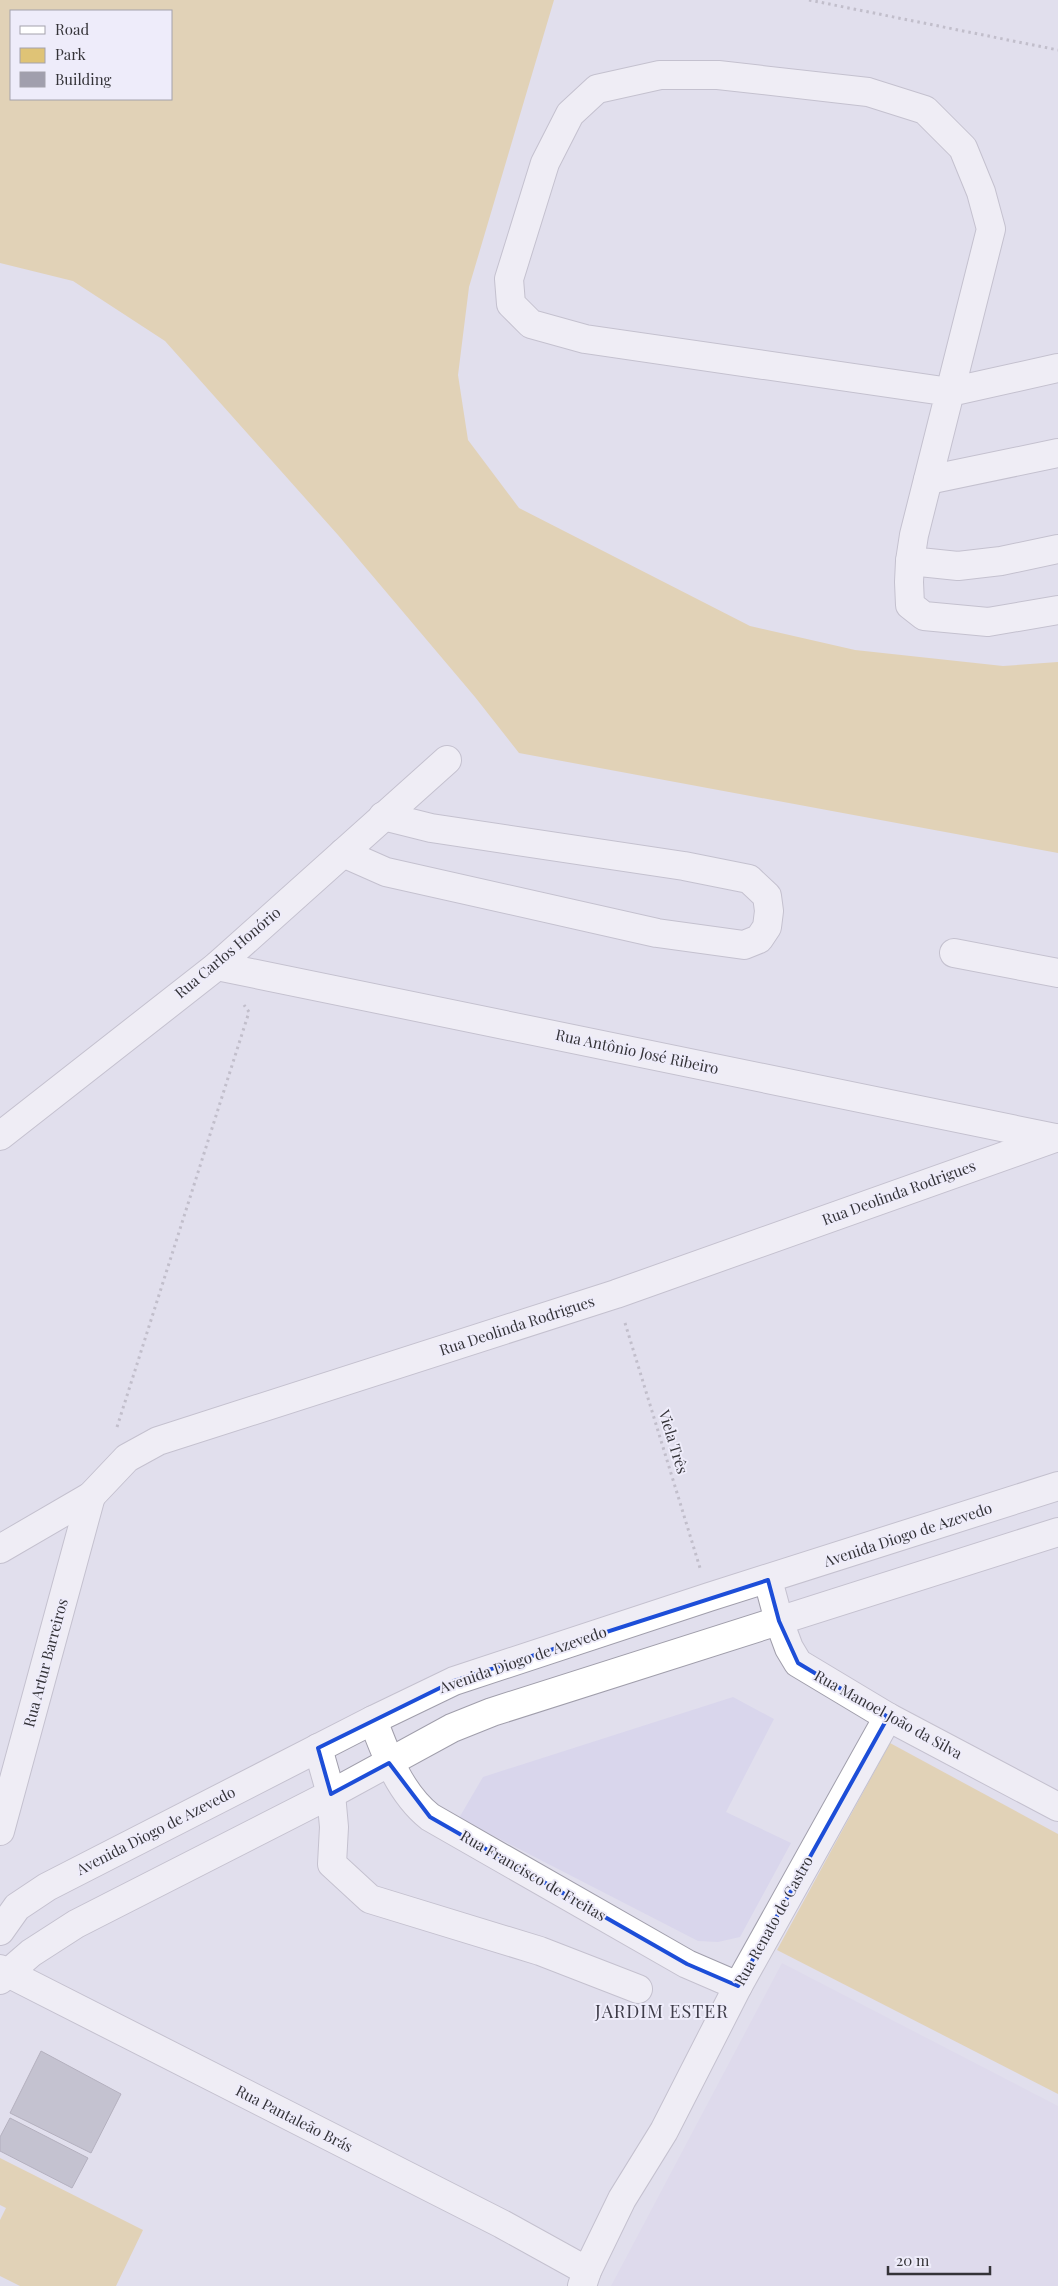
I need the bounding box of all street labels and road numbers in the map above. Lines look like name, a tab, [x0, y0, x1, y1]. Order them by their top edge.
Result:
street label: Rua Carlos Honório	[170, 902, 284, 1002]
street label: Rua Antônio José Ribeiro	[554, 1024, 721, 1078]
street label: Rua Deolinda Rodrigues	[819, 1155, 978, 1229]
street label: Rua Deolinda Rodrigues	[437, 1291, 597, 1360]
street label: Viela Três	[654, 1406, 693, 1476]
street label: Avenida Diogo de Azevedo	[820, 1497, 994, 1571]
street label: Rua Artur Barreiros	[18, 1596, 72, 1729]
street label: Avenida Diogo de Azevedo	[435, 1621, 609, 1697]
street label: Rua Manoel João da Silva	[811, 1665, 966, 1763]
street label: Avenida Diogo de Azevedo	[72, 1781, 238, 1879]
street label: Rua Francisco de Freitas	[457, 1825, 610, 1925]
street label: Rua Renato de Castro	[729, 1852, 817, 1989]
street label: Rua Pantaleão Brás	[233, 2080, 356, 2156]

